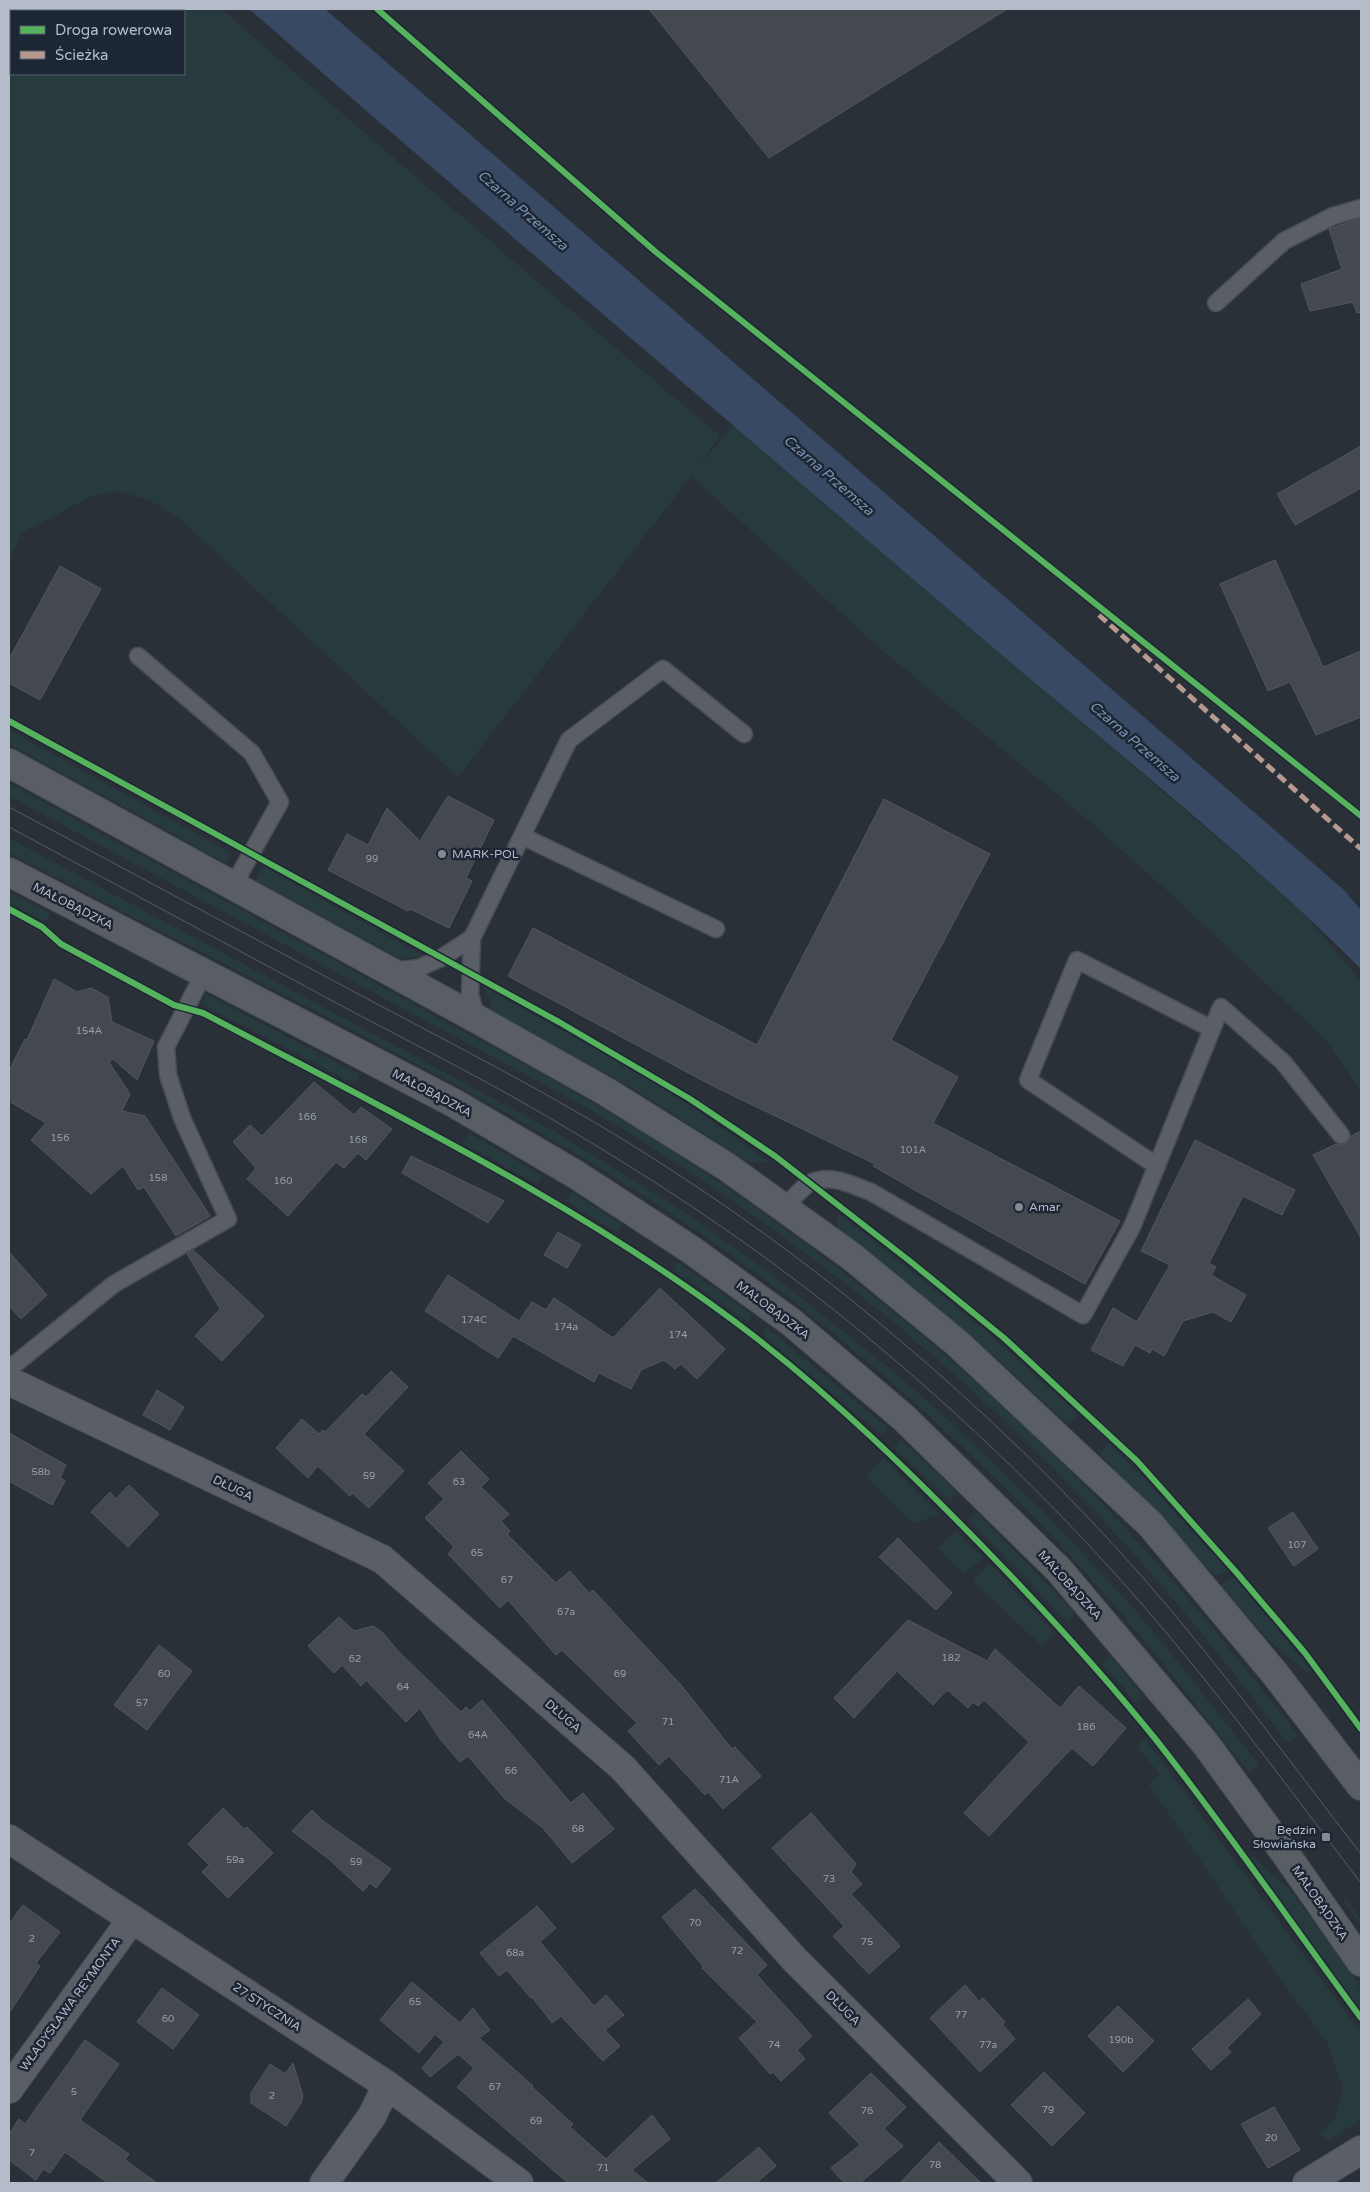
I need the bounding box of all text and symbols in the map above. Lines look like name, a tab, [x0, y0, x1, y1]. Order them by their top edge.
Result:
legend	[10, 10, 185, 75]
text: Droga rowerowa	[55, 21, 172, 39]
text: Ścieżka	[55, 46, 108, 64]
water label: Czarna Przemsza	[474, 167, 572, 255]
water label: Czarna Przemsza	[780, 432, 878, 520]
water label: Czarna Przemsza	[1086, 698, 1184, 786]
place label: MARK-POL	[452, 847, 519, 861]
marker: MARK-POL	[436, 848, 448, 860]
house number: 99	[366, 853, 378, 865]
street label: MAŁOBĄDZKA	[31, 880, 115, 932]
house number: 154A	[76, 1025, 102, 1037]
street label: MAŁOBĄDZKA	[390, 1066, 474, 1120]
house number: 166	[298, 1111, 316, 1123]
house number: 156	[51, 1132, 69, 1144]
house number: 168	[349, 1134, 367, 1146]
house number: 101A	[900, 1144, 926, 1156]
house number: 158	[149, 1172, 167, 1184]
house number: 160	[274, 1175, 292, 1187]
place label: Amar	[1029, 1200, 1061, 1214]
marker: Amar	[1013, 1201, 1025, 1213]
street label: MAŁOBĄDZKA	[734, 1278, 812, 1342]
house number: 174C	[461, 1314, 487, 1326]
house number: 174a	[554, 1321, 578, 1333]
house number: 174	[669, 1329, 687, 1341]
house number: 58b	[32, 1466, 50, 1478]
house number: 59	[363, 1470, 375, 1482]
street label: DŁUGA	[211, 1472, 255, 1504]
house number: 63	[453, 1476, 465, 1488]
house number: 107	[1288, 1539, 1306, 1551]
house number: 65	[471, 1547, 483, 1559]
street label: MAŁOBĄDZKA	[1035, 1548, 1105, 1622]
house number: 67	[501, 1574, 513, 1586]
house number: 67a	[557, 1606, 575, 1618]
house number: 182	[942, 1652, 960, 1664]
house number: 62	[349, 1653, 361, 1665]
house number: 60	[158, 1668, 170, 1680]
house number: 69	[614, 1668, 626, 1680]
house number: 64	[397, 1681, 409, 1693]
house number: 57	[136, 1697, 148, 1709]
street label: DŁUGA	[542, 1697, 584, 1735]
house number: 71	[662, 1716, 674, 1728]
house number: 186	[1077, 1721, 1095, 1733]
house number: 64A	[468, 1729, 488, 1741]
house number: 66	[505, 1765, 517, 1777]
house number: 71A	[719, 1774, 739, 1786]
house number: 68	[572, 1823, 584, 1835]
place label: Będzin Słowiańska	[1253, 1823, 1316, 1851]
marker: Będzin Słowiańska	[1320, 1831, 1332, 1843]
house number: 59a	[226, 1854, 244, 1866]
house number: 59	[350, 1856, 362, 1868]
street label: MAŁOBĄDZKA	[1289, 1863, 1351, 1943]
house number: 73	[823, 1873, 835, 1885]
house number: 70	[689, 1917, 701, 1929]
house number: 2	[29, 1933, 35, 1945]
street label: WŁADYSŁAWA REYMONTA	[17, 1934, 123, 2073]
house number: 75	[861, 1936, 873, 1948]
house number: 72	[731, 1945, 743, 1957]
house number: 68a	[506, 1947, 524, 1959]
street label: 27 STYCZNIA	[230, 1980, 304, 2034]
street label: DŁUGA	[823, 1988, 863, 2028]
house number: 65	[409, 1996, 421, 2008]
house number: 77	[955, 2009, 967, 2021]
house number: 60	[162, 2013, 174, 2025]
house number: 190b	[1108, 2034, 1134, 2046]
house number: 74	[768, 2039, 780, 2051]
house number: 77a	[979, 2039, 997, 2051]
house number: 67	[489, 2081, 501, 2093]
house number: 5	[71, 2086, 77, 2098]
house number: 2	[269, 2090, 275, 2102]
house number: 79	[1042, 2104, 1054, 2116]
house number: 76	[861, 2105, 873, 2117]
house number: 69	[530, 2115, 542, 2127]
house number: 20	[1265, 2132, 1277, 2144]
house number: 7	[29, 2147, 35, 2159]
house number: 78	[929, 2159, 941, 2171]
house number: 71	[597, 2162, 609, 2174]

